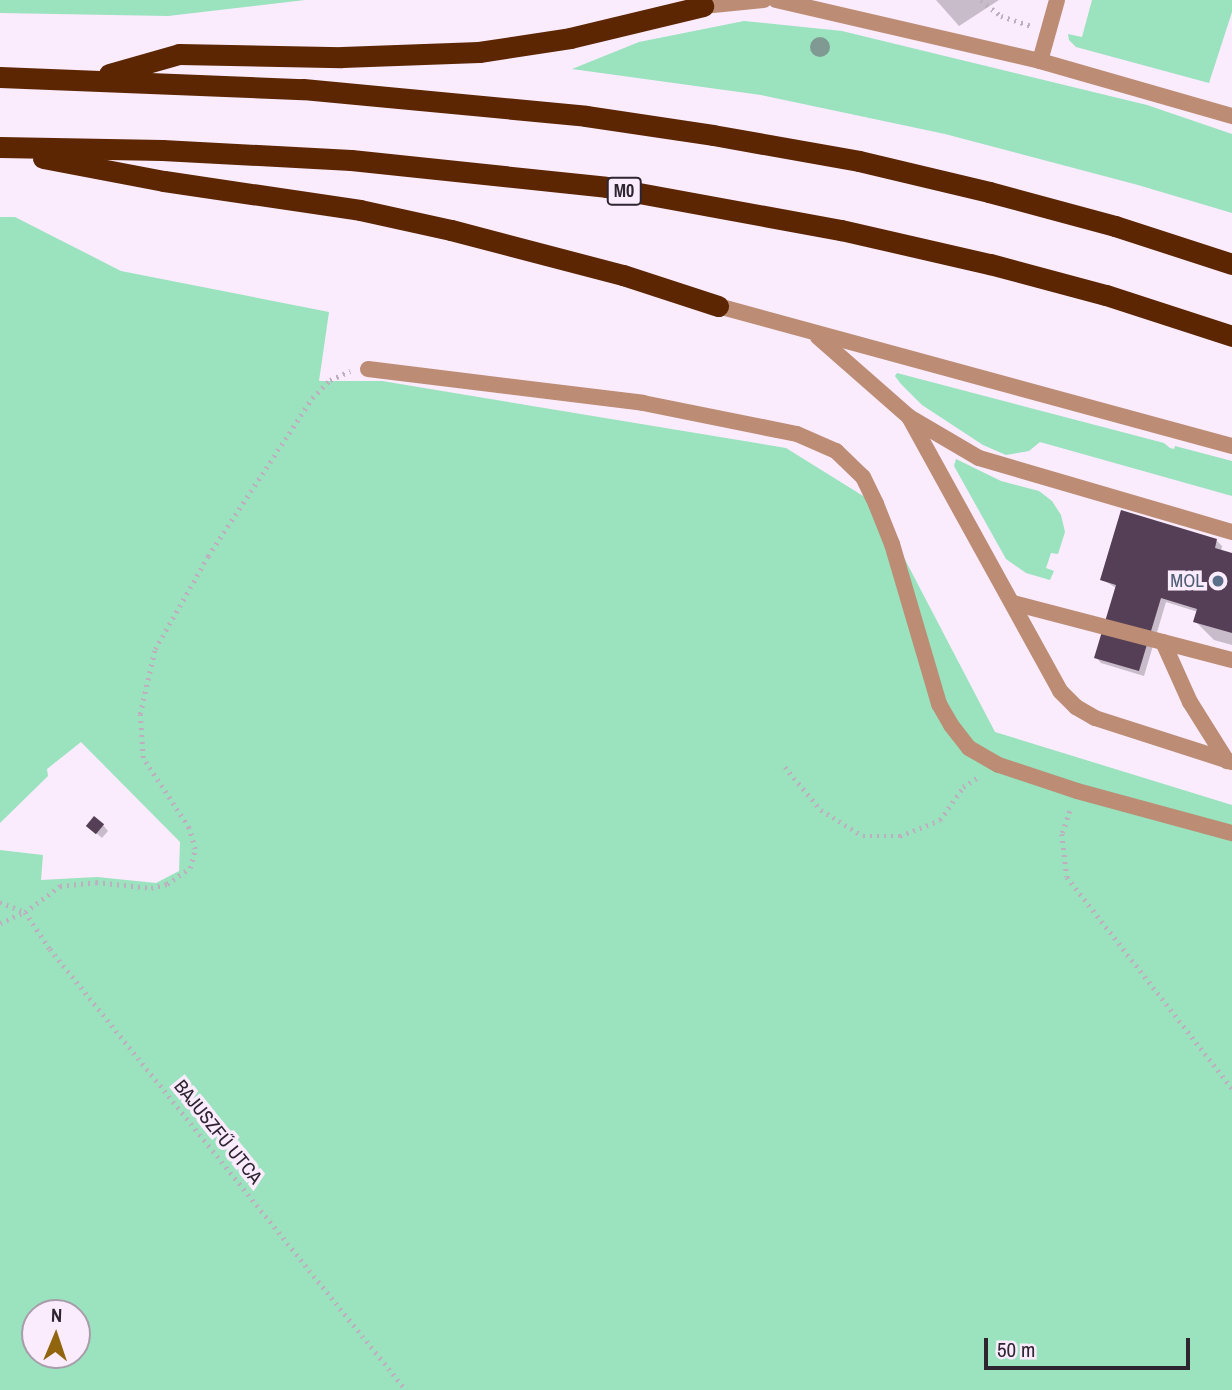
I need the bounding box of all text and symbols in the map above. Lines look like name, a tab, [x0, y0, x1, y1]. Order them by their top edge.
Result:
road number: M0	[606, 176, 642, 206]
place label: MOL	[1170, 570, 1204, 592]
marker: MOL	[1210, 573, 1226, 589]
street label: BAJUSZFŰ UTCA	[169, 1075, 267, 1189]
north arrow	[21, 1299, 91, 1369]
text: N	[51, 1302, 63, 1328]
scale bar	[987, 1324, 1194, 1368]
text: 50 m	[997, 1335, 1035, 1364]

